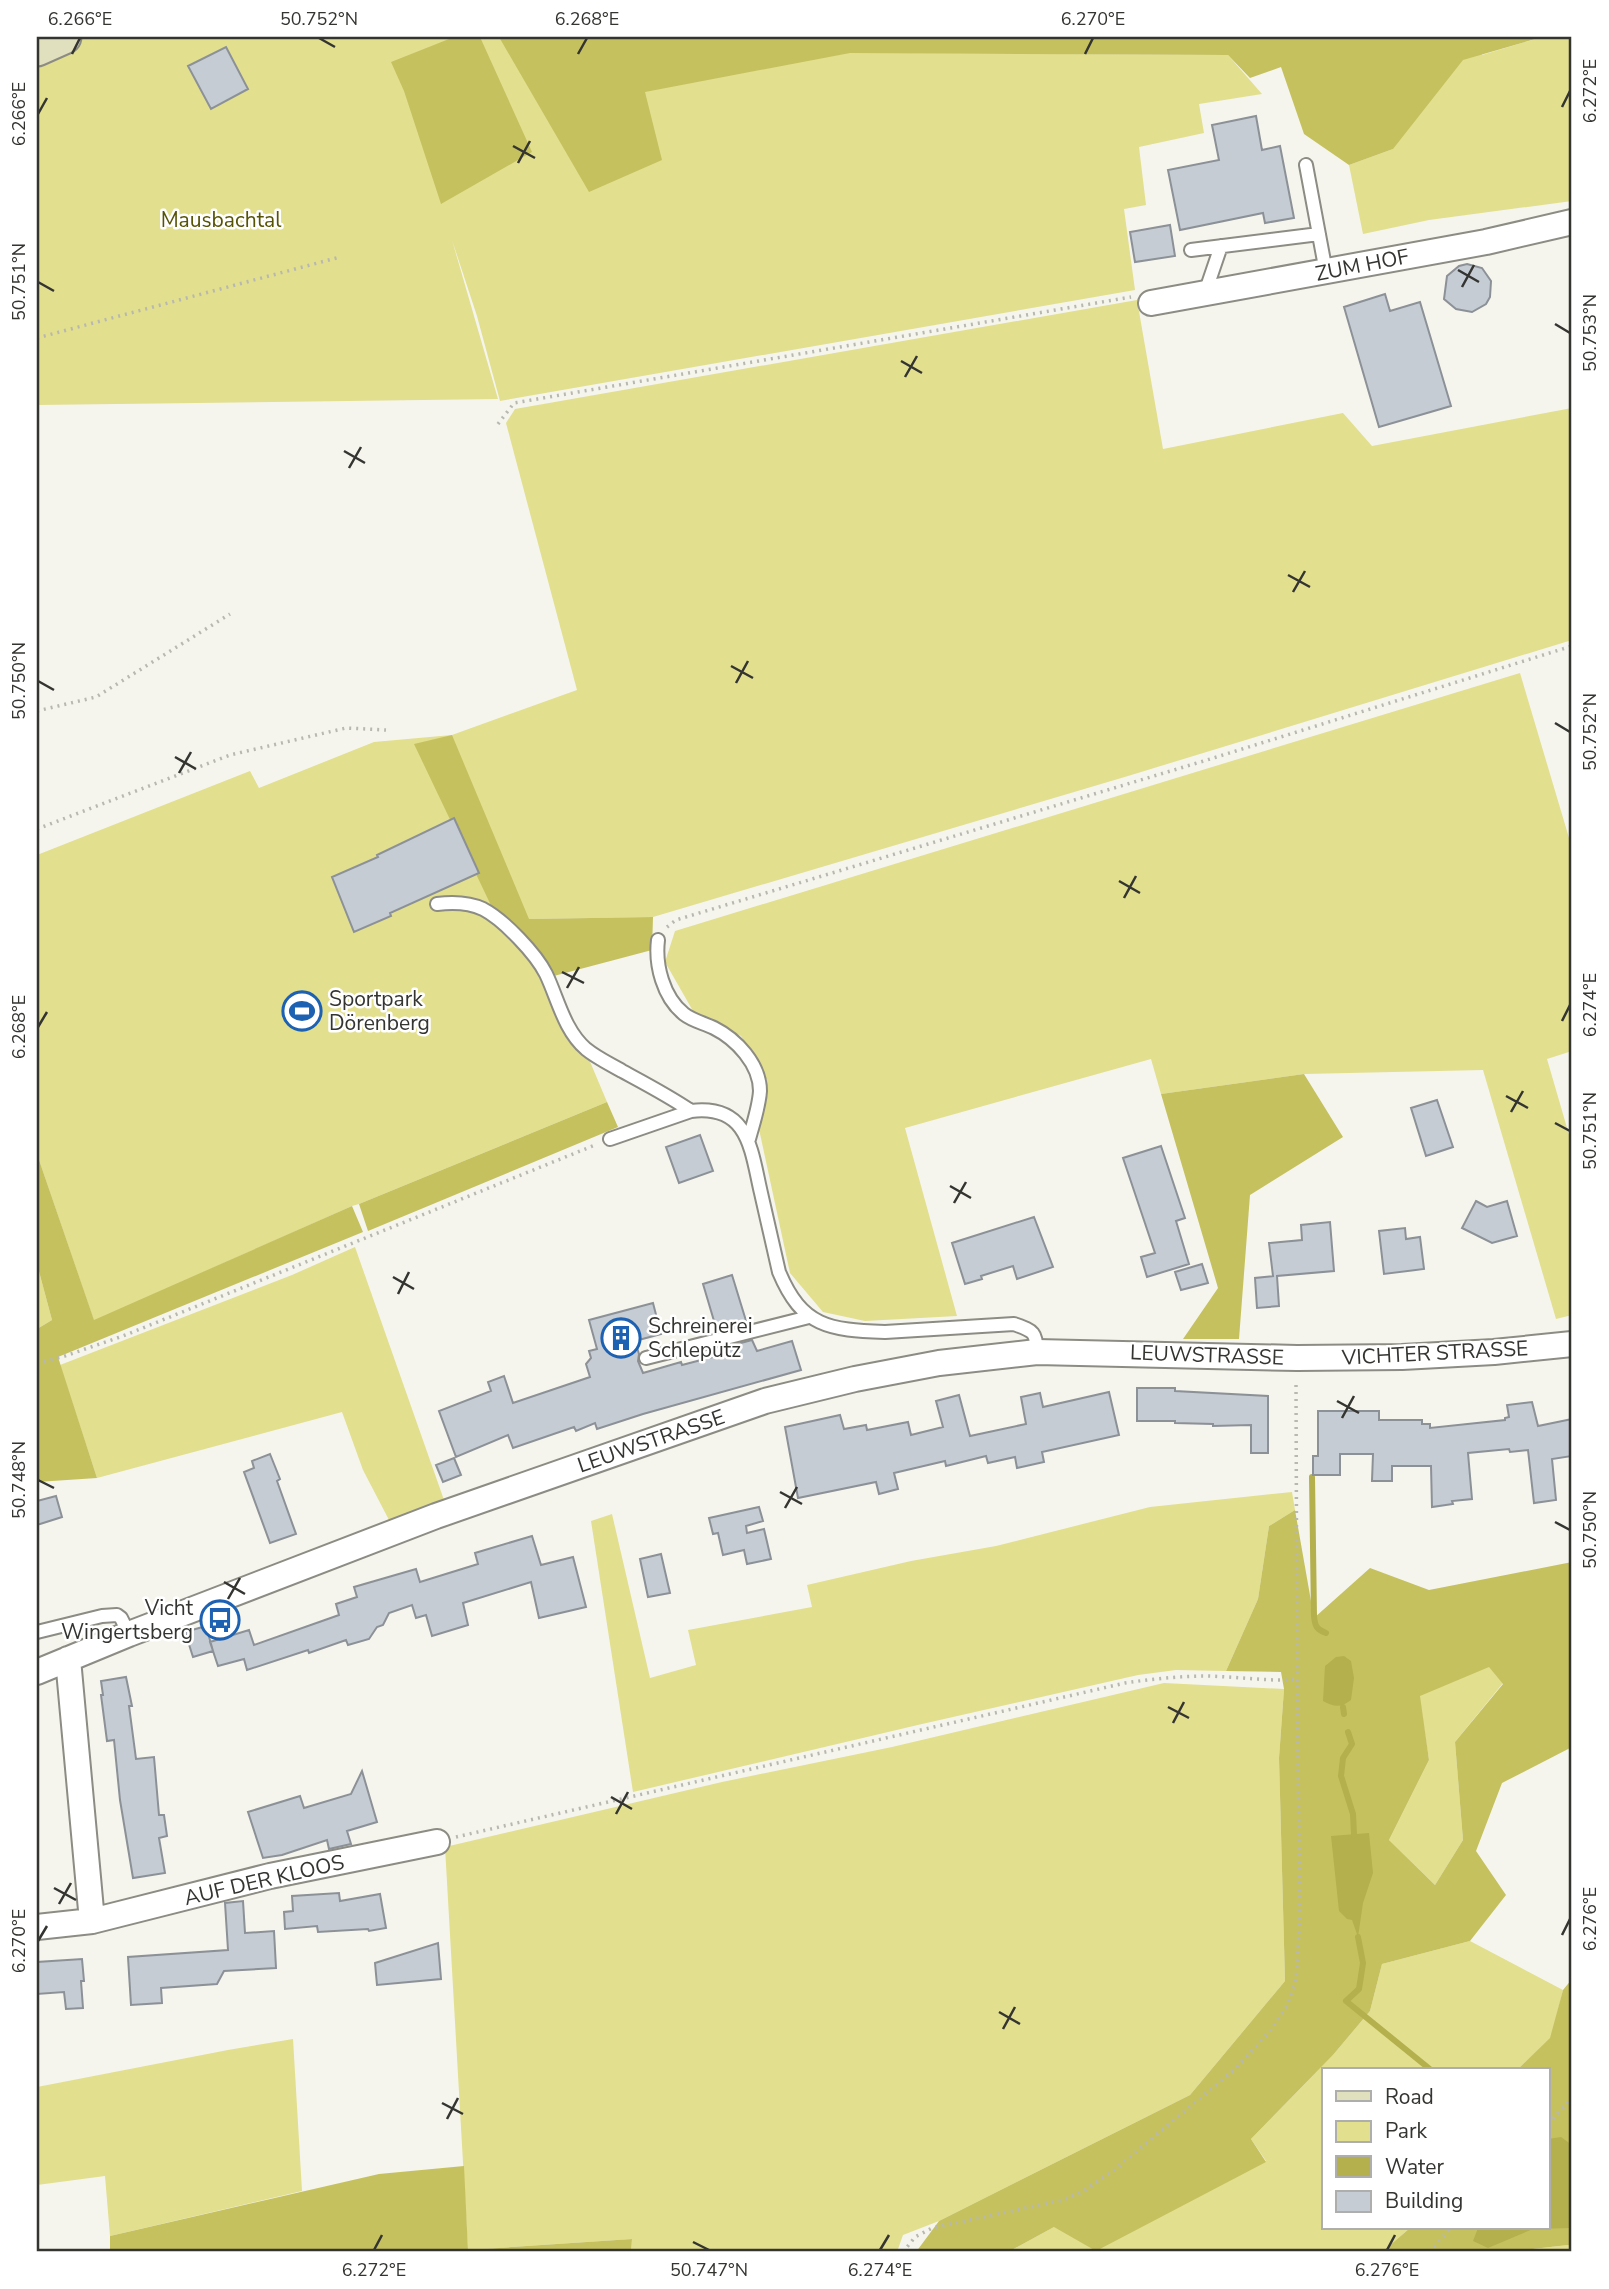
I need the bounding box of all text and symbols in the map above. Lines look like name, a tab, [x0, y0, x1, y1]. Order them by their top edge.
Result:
text: 6.266°E	[48, 7, 112, 31]
text: 50.752°N	[280, 7, 358, 31]
text: 6.268°E	[555, 7, 619, 31]
text: 6.270°E	[1061, 7, 1125, 31]
text: 6.272°E	[1578, 59, 1602, 123]
text: 6.266°E	[7, 82, 31, 146]
park label: Mausbachtal	[161, 206, 282, 234]
street label: ZUM HOF	[1313, 242, 1411, 288]
text: 50.751°N	[7, 243, 31, 321]
text: 50.753°N	[1578, 294, 1602, 372]
text: 50.750°N	[7, 642, 31, 720]
text: 50.752°N	[1578, 693, 1602, 771]
text: 6.274°E	[1578, 973, 1602, 1037]
place label: Sportpark Dörenberg	[329, 985, 430, 1037]
sports icon: Sportpark Dörenberg	[281, 990, 323, 1032]
text: 6.268°E	[7, 995, 31, 1059]
text: 50.751°N	[1578, 1092, 1602, 1170]
place label: Schreinerei Schlepütz	[648, 1312, 753, 1364]
building icon: Schreinerei Schlepütz	[600, 1317, 642, 1359]
street label: VICHTER STRASSE	[1340, 1334, 1529, 1372]
street label: LEUWSTRASSE	[1129, 1338, 1285, 1372]
street label: LEUWSTRASSE	[574, 1403, 728, 1479]
text: 50.748°N	[7, 1441, 31, 1519]
text: 50.750°N	[1578, 1491, 1602, 1569]
place label: Vicht Wingertsberg	[61, 1594, 194, 1646]
bus stop icon: Vicht Wingertsberg	[199, 1599, 241, 1641]
street label: AUF DER KLOOS	[181, 1848, 347, 1912]
text: 6.276°E	[1578, 1887, 1602, 1951]
text: 6.270°E	[7, 1909, 31, 1973]
legend	[1322, 2068, 1550, 2230]
text: Road	[1385, 2083, 1434, 2111]
text: Park	[1385, 2117, 1427, 2145]
text: Water	[1385, 2153, 1444, 2181]
text: Building	[1385, 2187, 1463, 2215]
text: 6.272°E	[342, 2258, 406, 2282]
text: 50.747°N	[670, 2258, 748, 2282]
text: 6.274°E	[848, 2258, 912, 2282]
text: 6.276°E	[1355, 2258, 1419, 2282]

